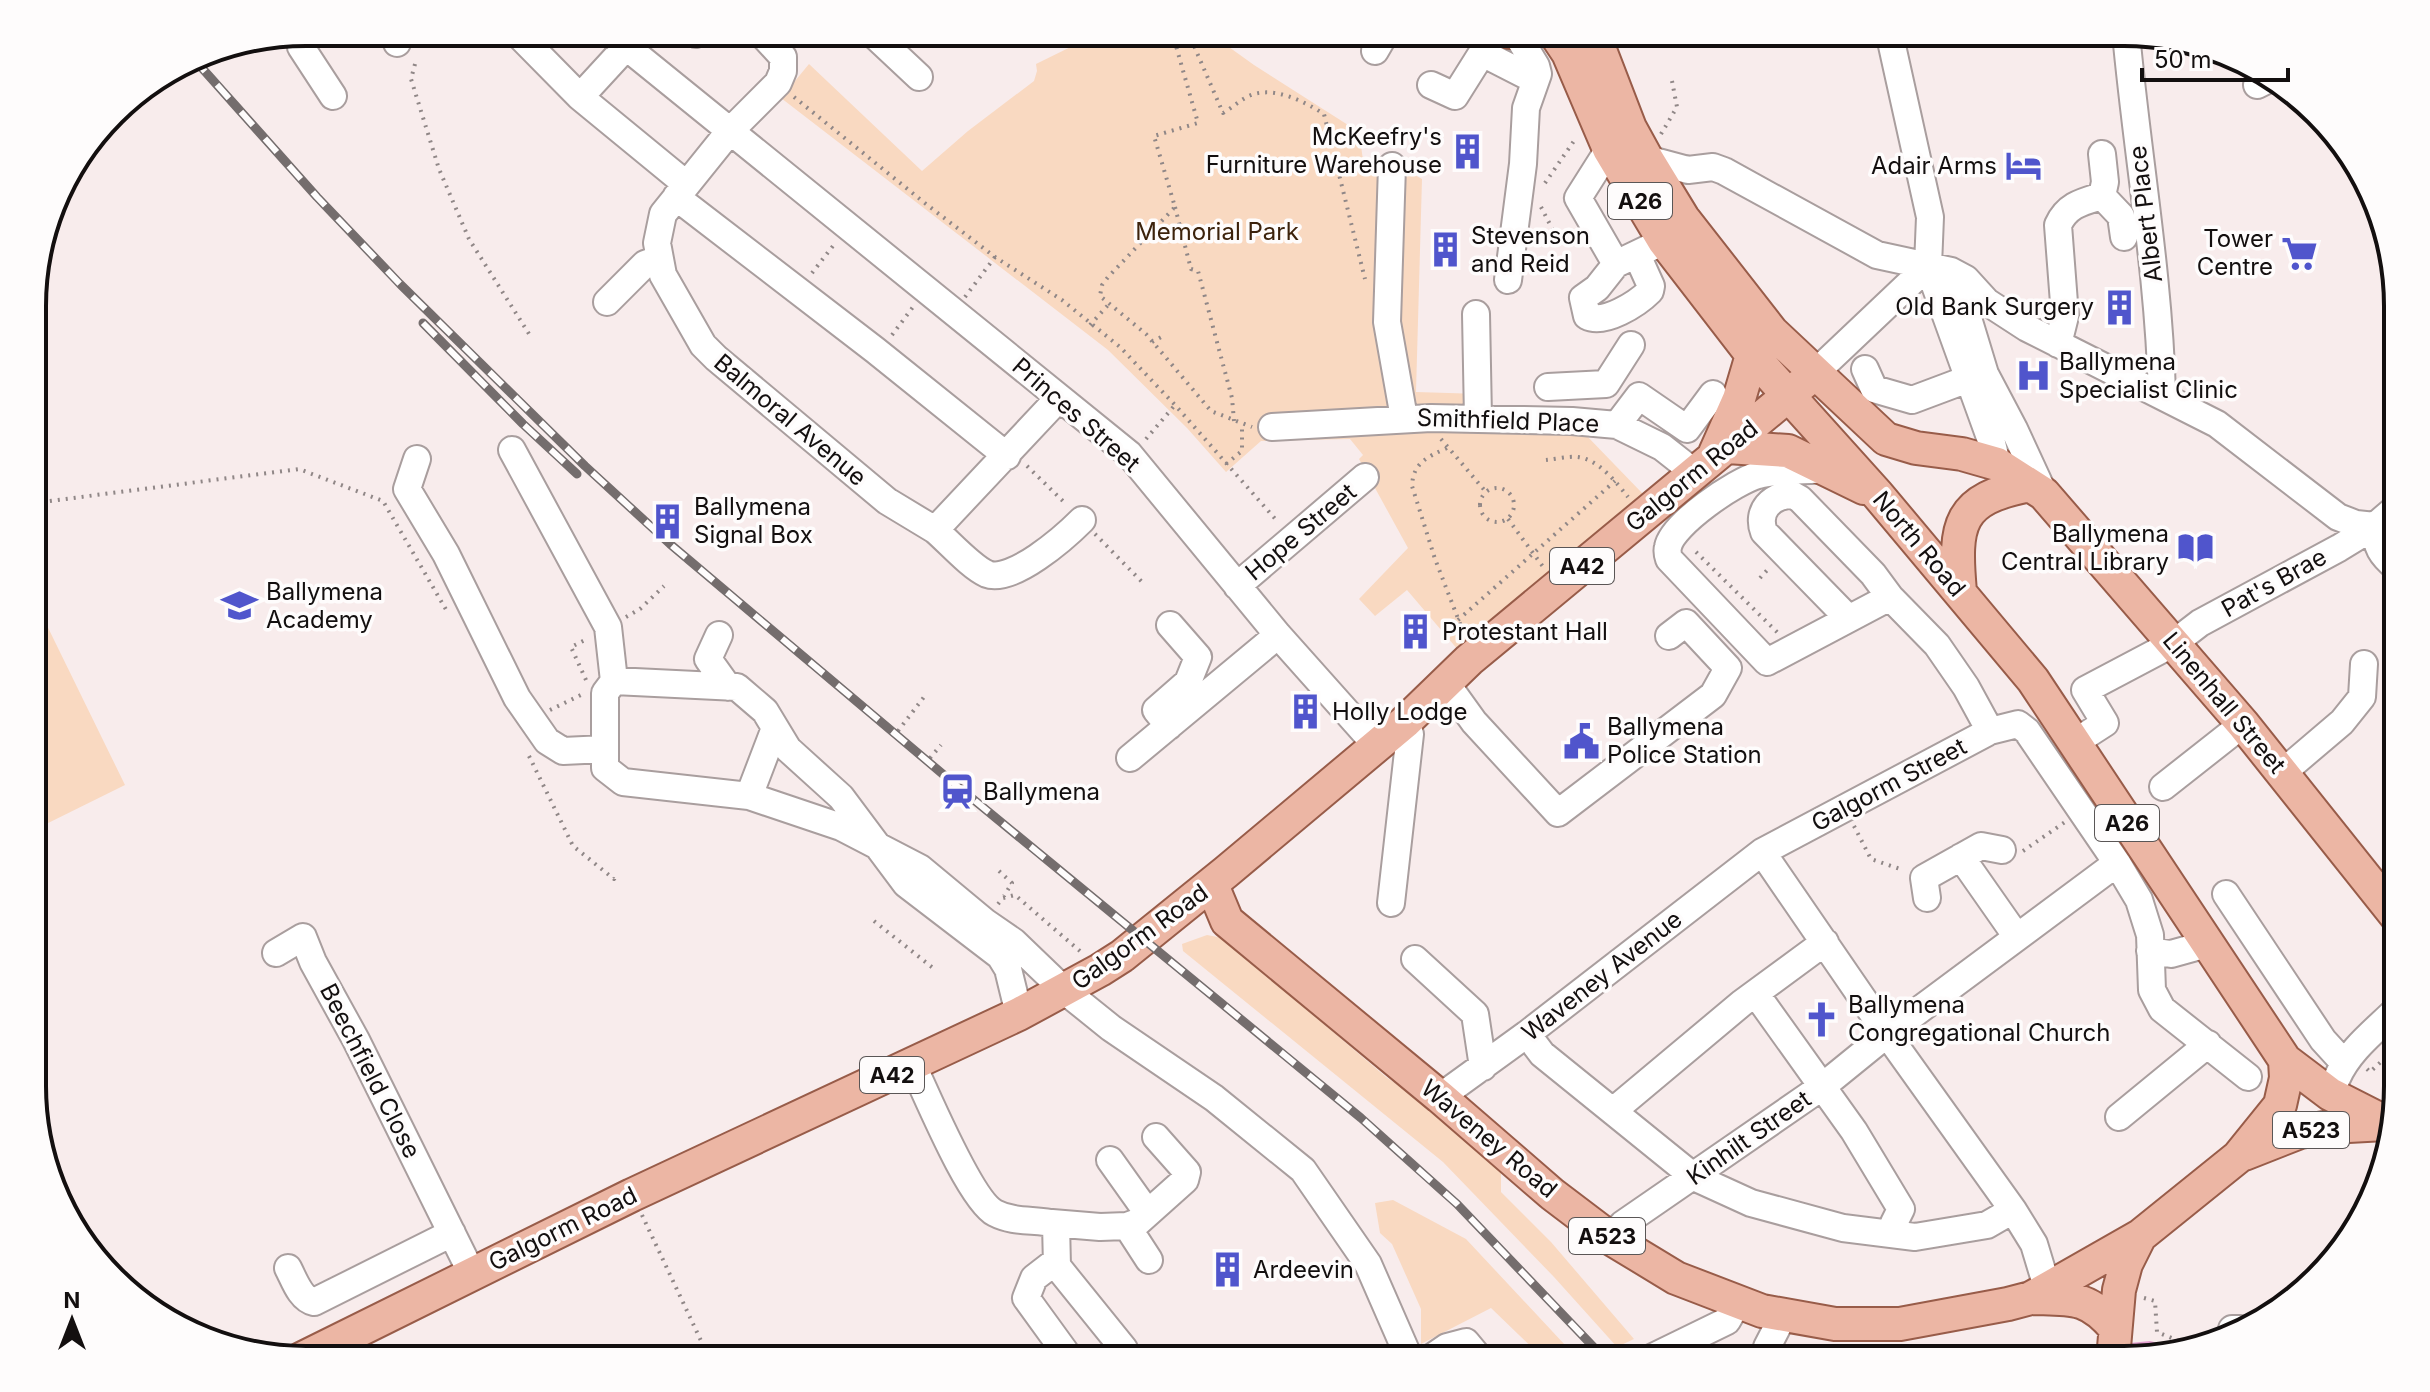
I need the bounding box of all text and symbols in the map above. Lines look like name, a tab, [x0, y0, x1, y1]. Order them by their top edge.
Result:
scale bar	[2142, 32, 2288, 82]
text: 50 m	[2154, 45, 2212, 74]
place label: McKeefry's Furniture Warehouse	[1206, 122, 1442, 179]
building icon: McKeefry's Furniture Warehouse	[1449, 132, 1487, 170]
street label: Albert Place	[2123, 144, 2168, 284]
hotel icon: Adair Arms	[2004, 147, 2042, 185]
place label: Adair Arms	[1871, 151, 1997, 180]
road number: A26	[1608, 183, 1672, 219]
park label: Memorial Park	[1135, 217, 1299, 246]
place label: Stevenson and Reid	[1471, 221, 1590, 278]
place label: Tower Centre	[2197, 224, 2273, 281]
building icon: Stevenson and Reid	[1426, 231, 1464, 269]
supermarket icon: Tower Centre	[2280, 234, 2318, 272]
building icon: Old Bank Surgery	[2101, 288, 2139, 326]
place label: Old Bank Surgery	[1895, 292, 2094, 321]
place label: Ballymena Specialist Clinic	[2059, 347, 2238, 404]
street label: Balmoral Avenue	[708, 348, 872, 492]
street label: Princes Street	[1007, 351, 1146, 478]
hospital icon: Ballymena Specialist Clinic	[2014, 357, 2052, 395]
street label: Smithfield Place	[1416, 403, 1600, 438]
street label: Galgorm Road	[1620, 414, 1764, 538]
street label: Hope Street	[1240, 477, 1362, 586]
street label: North Road	[1867, 485, 1972, 602]
place label: Ballymena Signal Box	[694, 492, 813, 549]
building icon: Ballymena Signal Box	[649, 502, 687, 540]
place label: Ballymena Central Library	[2001, 519, 2169, 576]
library icon: Ballymena Central Library	[2176, 529, 2214, 567]
street label: Pat's Brae	[2216, 542, 2331, 623]
road number: A42	[1550, 548, 1614, 584]
place label: Ballymena Academy	[266, 577, 383, 634]
school or university icon: Ballymena Academy	[221, 587, 259, 625]
building icon: Protestant Hall	[1397, 613, 1435, 651]
place label: Protestant Hall	[1442, 617, 1608, 646]
street label: Linenhall Street	[2157, 626, 2292, 779]
building icon: Holly Lodge	[1287, 693, 1325, 731]
place label: Holly Lodge	[1332, 697, 1468, 726]
place label: Ballymena Police Station	[1607, 712, 1762, 769]
public building icon: Ballymena Police Station	[1562, 722, 1600, 760]
street label: Galgorm Street	[1806, 731, 1971, 838]
station icon: Ballymena	[938, 773, 976, 811]
place label: Ballymena	[983, 777, 1100, 806]
road number: A26	[2095, 805, 2159, 841]
street label: Galgorm Road	[1066, 877, 1214, 996]
street label: Waveney Avenue	[1516, 904, 1687, 1047]
street label: Beechfield Close	[314, 979, 427, 1163]
place label: Ballymena Congregational Church	[1848, 990, 2110, 1047]
church icon: Ballymena Congregational Church	[1803, 1000, 1841, 1038]
road number: A42	[860, 1057, 924, 1093]
street label: Waveney Road	[1415, 1073, 1563, 1204]
street label: Kinhilt Street	[1681, 1084, 1817, 1191]
road number: A523	[2273, 1112, 2349, 1148]
street label: Galgorm Road	[484, 1180, 642, 1277]
road number: A523	[1569, 1218, 1645, 1254]
building icon: Ardeevin	[1208, 1251, 1246, 1289]
place label: Ardeevin	[1253, 1255, 1354, 1284]
north arrow	[32, 1280, 112, 1360]
text: N	[64, 1287, 80, 1313]

